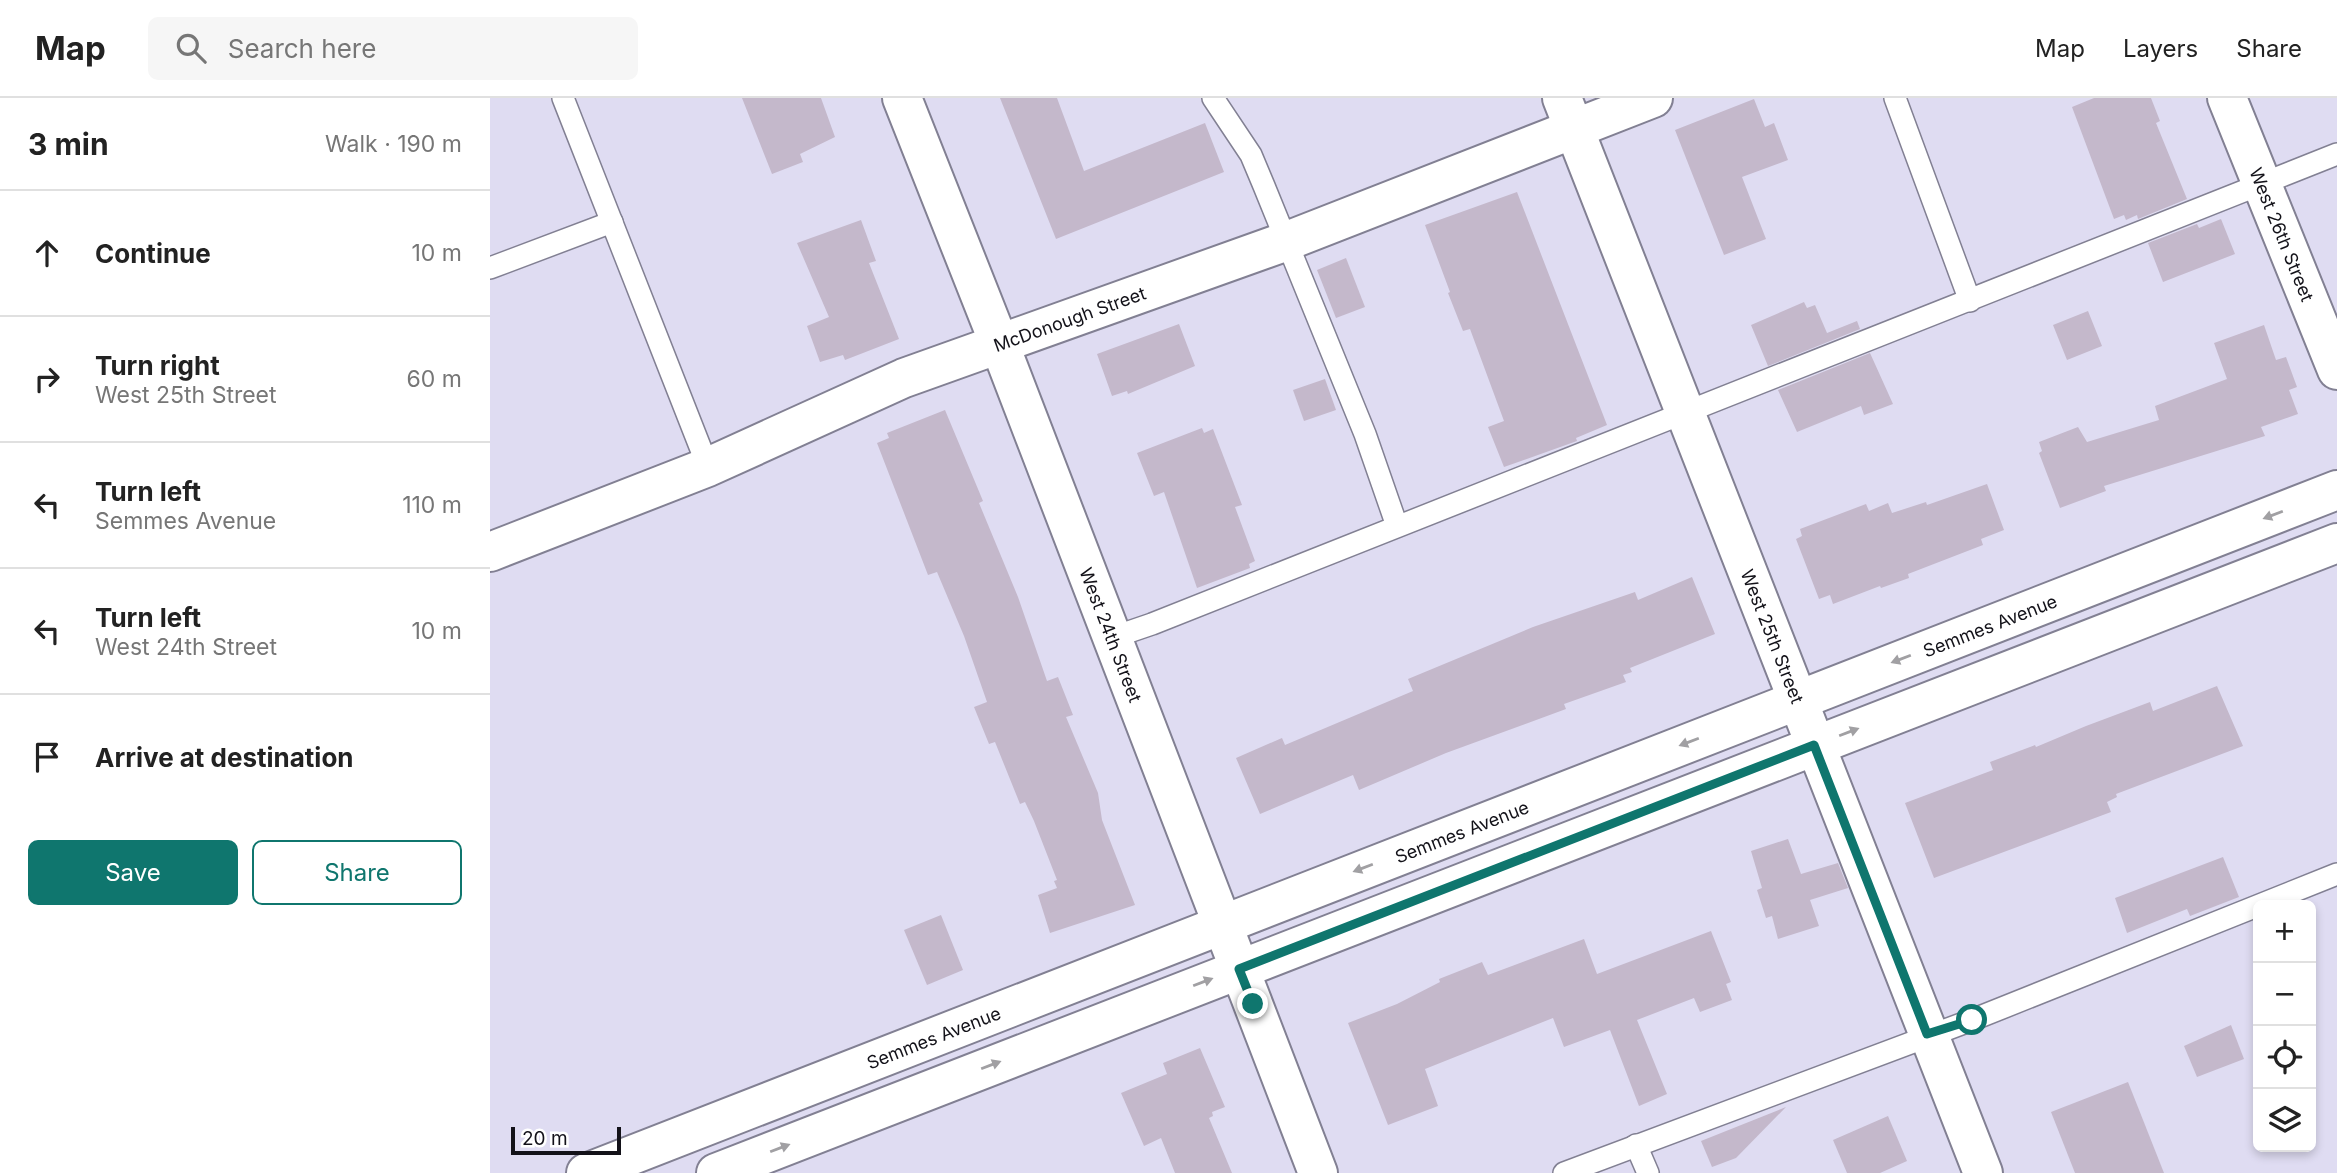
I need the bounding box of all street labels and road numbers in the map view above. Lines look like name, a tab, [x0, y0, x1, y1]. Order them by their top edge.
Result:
street label: West 26th Street	[2246, 164, 2319, 304]
street label: McDonough Street	[991, 282, 1148, 356]
street label: West 24th Street	[1076, 564, 1147, 705]
street label: West 25th Street	[1737, 566, 1809, 706]
street label: Semmes Avenue	[1920, 590, 2060, 661]
street label: Semmes Avenue	[1392, 796, 1532, 867]
street label: Semmes Avenue	[864, 1002, 1003, 1073]

